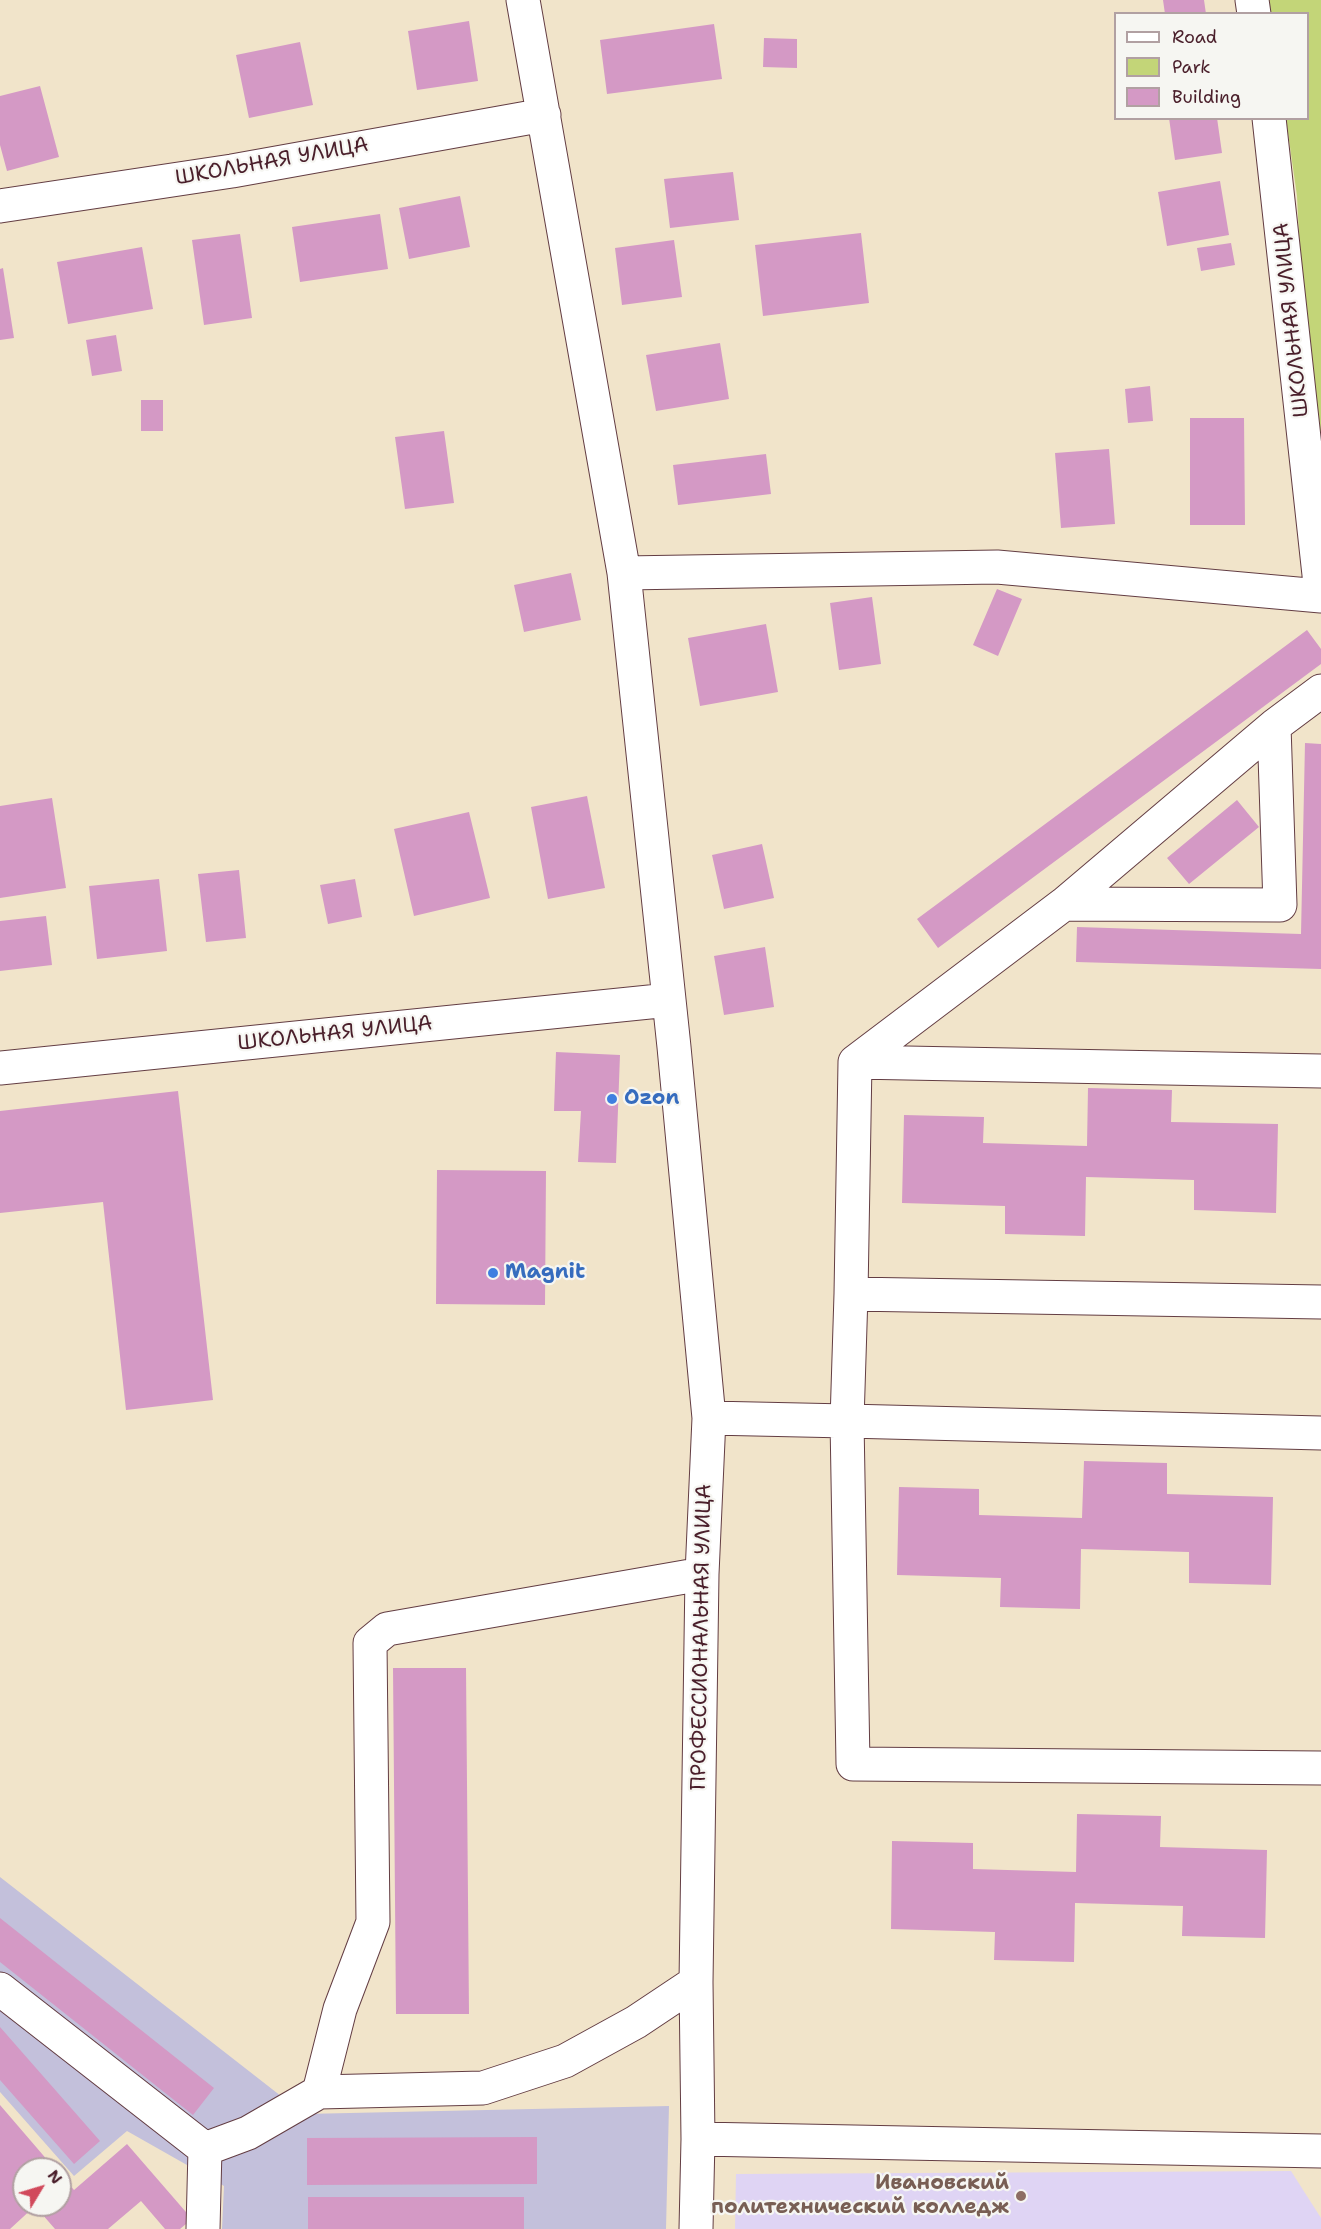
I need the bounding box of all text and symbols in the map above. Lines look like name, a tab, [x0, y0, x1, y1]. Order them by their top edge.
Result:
legend	[1114, 12, 1309, 120]
text: Road	[1172, 25, 1217, 49]
text: Park	[1172, 55, 1211, 79]
text: Building	[1172, 85, 1241, 109]
street label: ШКОЛЬНАЯ УЛИЦА	[173, 133, 371, 191]
street label: ШКОЛЬНАЯ УЛИЦА	[1269, 221, 1315, 419]
street label: ШКОЛЬНАЯ УЛИЦА	[236, 1011, 434, 1057]
place label: Ozon	[624, 1086, 679, 1112]
marker: Ozon	[605, 1092, 619, 1106]
place label: Magnit	[505, 1260, 585, 1286]
marker: Magnit	[486, 1266, 500, 1280]
street label: ПРОФЕССИОНАЛЬНАЯ УЛИЦА	[687, 1484, 717, 1790]
north arrow	[12, 2157, 72, 2217]
text: N	[43, 2165, 67, 2188]
place label: Ивановский политехнический колледж	[711, 2171, 1009, 2221]
marker: Ивановский политехнический колледж	[1014, 2189, 1028, 2203]

